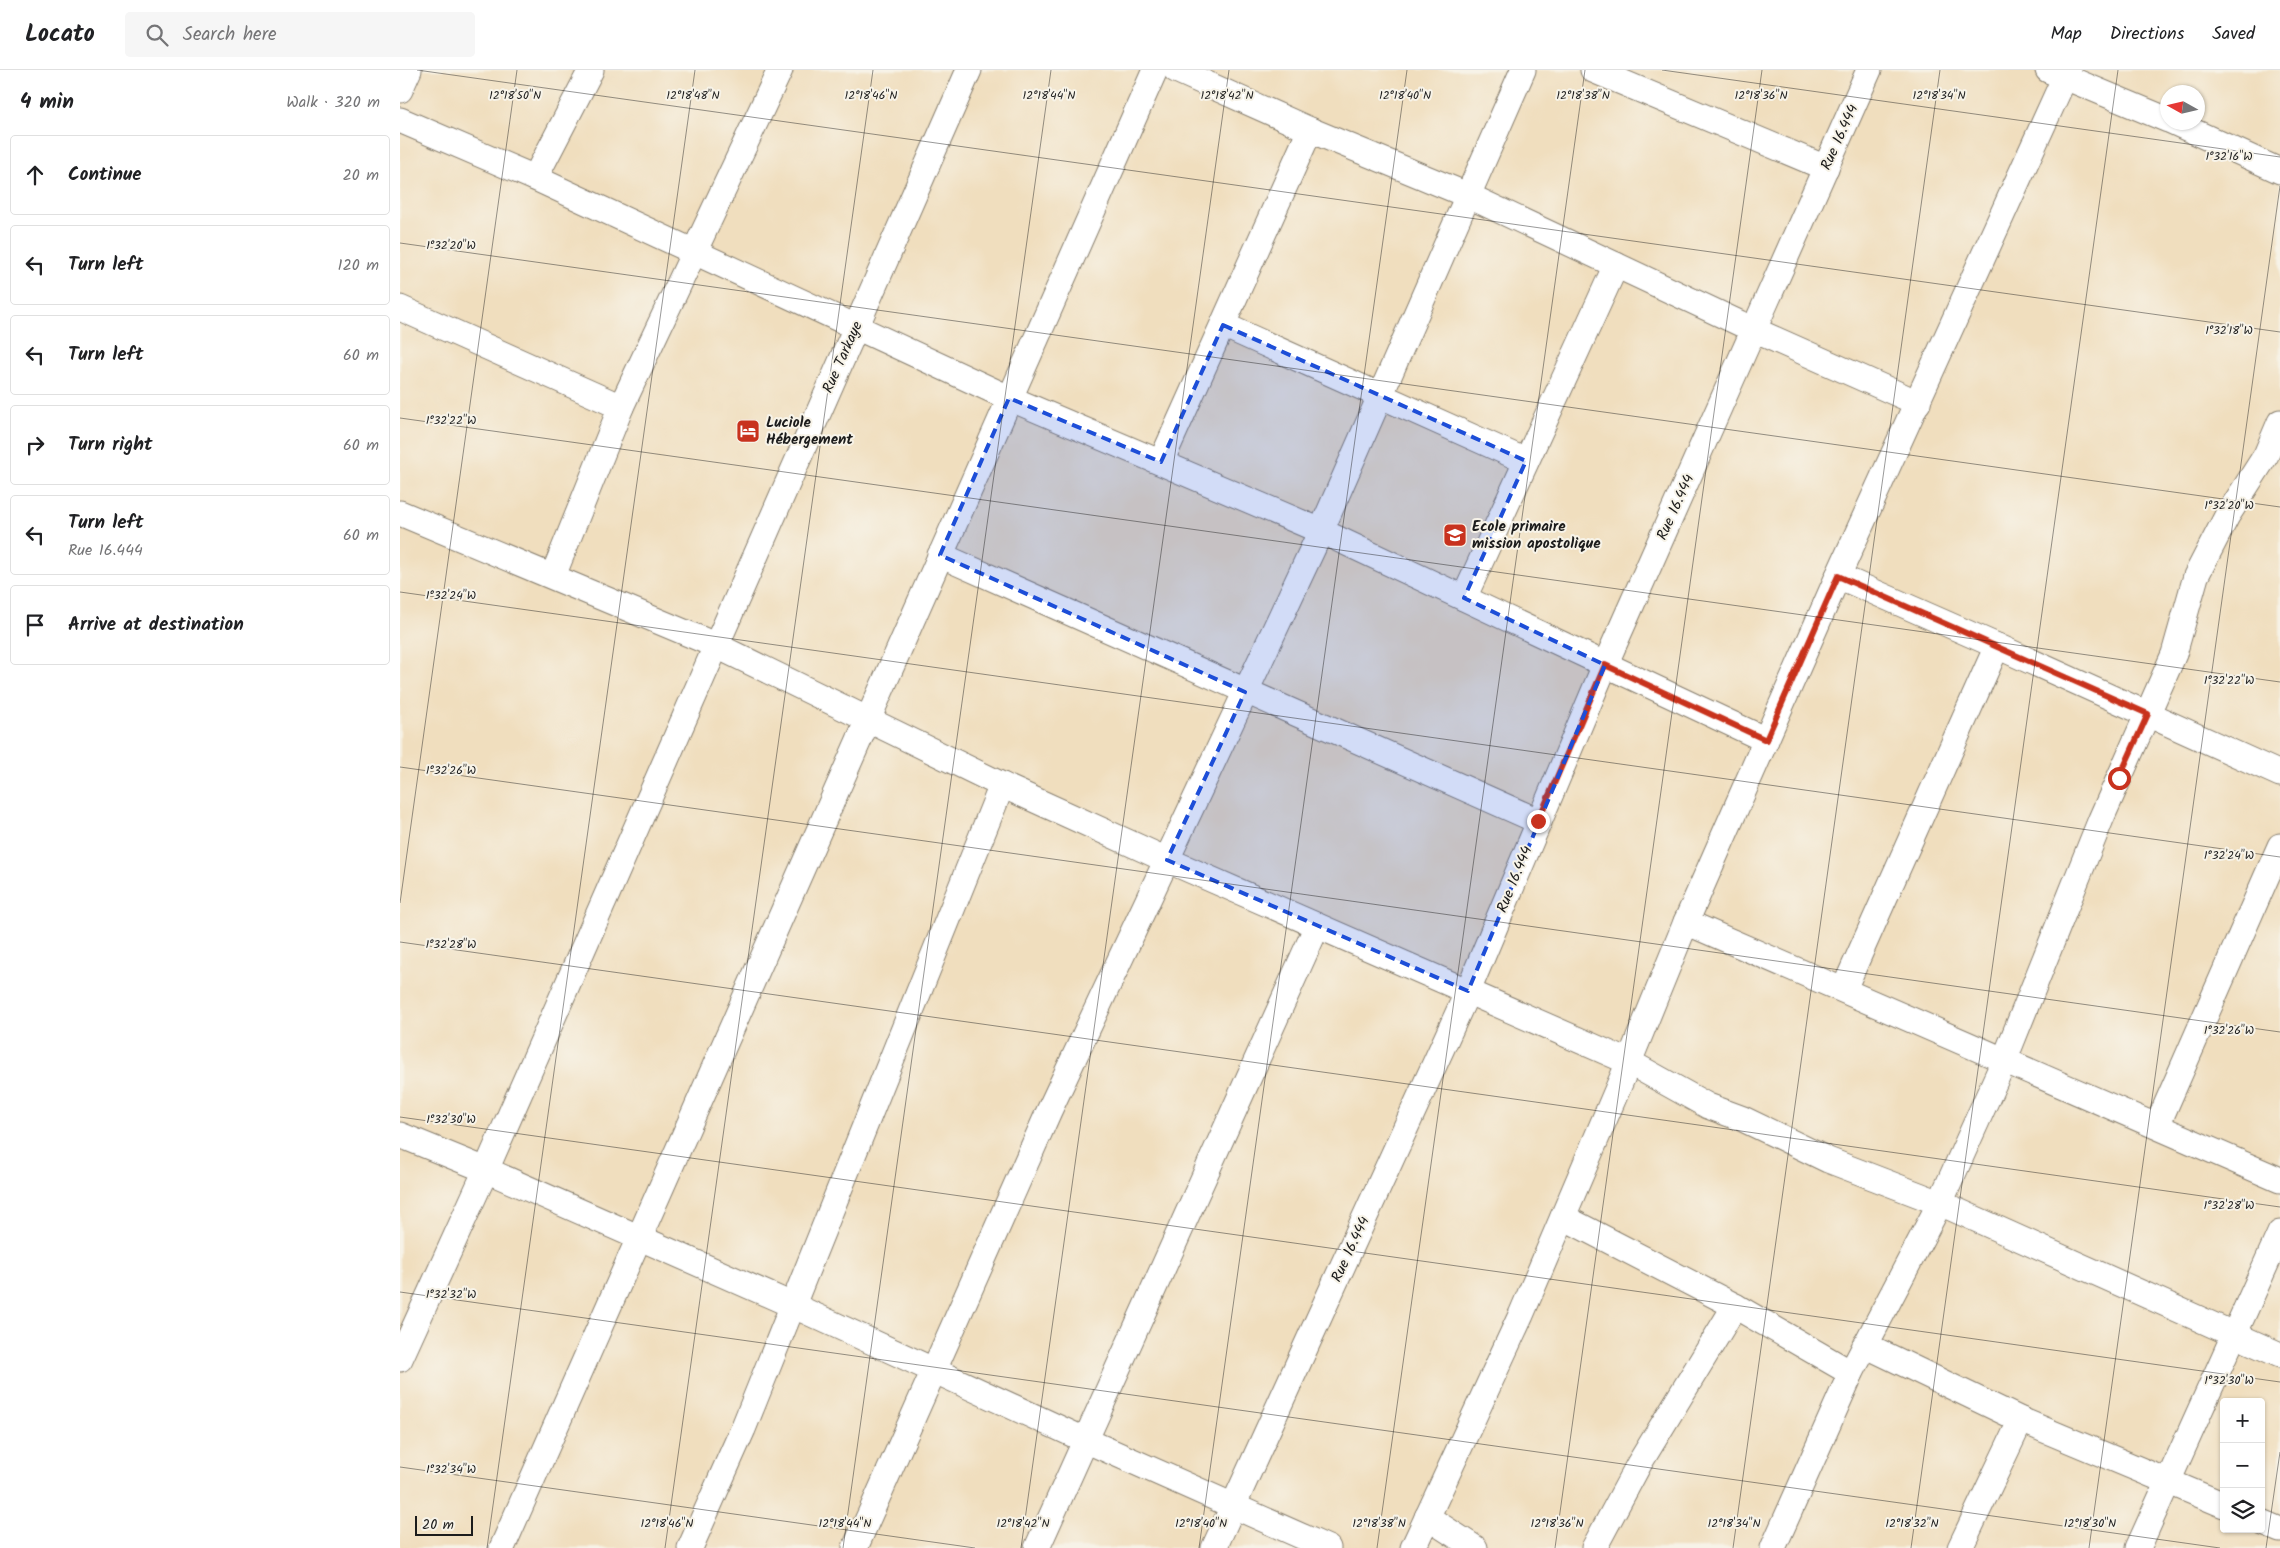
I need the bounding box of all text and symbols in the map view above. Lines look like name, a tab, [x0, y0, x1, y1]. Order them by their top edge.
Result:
search box	[125, 12, 475, 57]
text: Locato	[25, 15, 95, 54]
text: Search here	[183, 20, 276, 50]
text: Map	[2050, 20, 2082, 49]
text: Directions	[2110, 20, 2184, 49]
text: Saved	[2212, 20, 2255, 49]
icon: search	[143, 21, 171, 49]
north arrow	[2160, 85, 2205, 130]
text: 4 min	[20, 86, 74, 119]
text: 12°18'50"N	[489, 86, 541, 105]
text: 12°18'48"N	[666, 86, 720, 105]
text: 12°18'46"N	[845, 86, 897, 105]
text: 12°18'44"N	[1023, 86, 1075, 105]
text: 12°18'42"N	[1200, 86, 1254, 105]
text: 12°18'40"N	[1379, 86, 1431, 105]
text: 12°18'38"N	[1556, 86, 1610, 105]
text: 12°18'36"N	[1734, 86, 1788, 105]
text: 12°18'34"N	[1912, 86, 1966, 105]
text: Walk · 320 m	[286, 90, 380, 115]
street label: Rue 16.444	[1815, 100, 1865, 174]
text: 1°32'16"W	[2205, 147, 2253, 166]
text: Continue	[68, 160, 141, 190]
icon: ahead	[21, 161, 49, 189]
text: 20 m	[343, 163, 379, 188]
text: 1°32'20"W	[426, 236, 476, 255]
text: Turn left	[68, 250, 143, 280]
icon: left	[21, 251, 49, 279]
text: 120 m	[338, 253, 379, 278]
street label: Rue Tarkaye	[816, 317, 870, 397]
text: 1°32'18"W	[2205, 321, 2253, 340]
text: Turn left	[68, 340, 143, 370]
icon: left	[21, 341, 49, 369]
text: 60 m	[343, 343, 379, 368]
text: 1°32'22"W	[426, 411, 476, 430]
place label: Luciole Hébergement	[766, 411, 853, 452]
hotel icon: Luciole Hébergement	[735, 418, 761, 444]
text: Turn right	[68, 430, 153, 460]
icon: right	[21, 431, 49, 459]
text: 60 m	[343, 433, 379, 458]
street label: Rue 16.444	[1651, 470, 1701, 544]
text: 1°32'20"W	[2204, 496, 2254, 515]
text: Turn left	[68, 508, 143, 538]
place label: Ecole primaire mission apostolique	[1472, 515, 1601, 556]
icon: left	[21, 521, 49, 549]
school or university icon: Ecole primaire mission apostolique	[1442, 522, 1468, 548]
text: 60 m	[343, 523, 379, 548]
text: Rue 16.444	[68, 538, 143, 563]
text: 1°32'24"W	[426, 586, 476, 605]
text: Arrive at destination	[68, 610, 244, 640]
icon: arrive	[21, 611, 49, 639]
text: 1°32'22"W	[2204, 671, 2254, 690]
text: 1°32'26"W	[426, 761, 476, 780]
route start	[2108, 767, 2131, 790]
route end	[1527, 810, 1550, 833]
street label: Rue 16.444	[1491, 842, 1539, 916]
text: 1°32'24"W	[2204, 846, 2254, 865]
text: 1°32'28"W	[426, 935, 476, 954]
text: 1°32'26"W	[2204, 1021, 2254, 1040]
text: 1°32'30"W	[426, 1110, 476, 1129]
text: 1°32'28"W	[2204, 1196, 2254, 1215]
street label: Rue 16.444	[1325, 1213, 1377, 1286]
text: 1°32'32"W	[426, 1285, 476, 1304]
text: 1°32'30"W	[2204, 1371, 2254, 1390]
map controls	[2220, 1398, 2265, 1533]
button: +	[2220, 1398, 2265, 1443]
button: −	[2220, 1443, 2265, 1488]
text: 1°32'34"W	[426, 1460, 476, 1479]
button: layers	[2220, 1488, 2265, 1533]
scale bar	[415, 1513, 472, 1536]
text: 20 m	[422, 1514, 454, 1536]
text: 12°18'46"N	[641, 1514, 693, 1533]
text: 12°18'44"N	[819, 1514, 871, 1533]
text: 12°18'42"N	[996, 1514, 1050, 1533]
text: 12°18'40"N	[1175, 1514, 1227, 1533]
text: 12°18'38"N	[1352, 1514, 1406, 1533]
text: 12°18'36"N	[1530, 1514, 1584, 1533]
text: 12°18'34"N	[1707, 1514, 1761, 1533]
text: 12°18'32"N	[1885, 1514, 1939, 1533]
text: 12°18'30"N	[2064, 1514, 2116, 1533]

